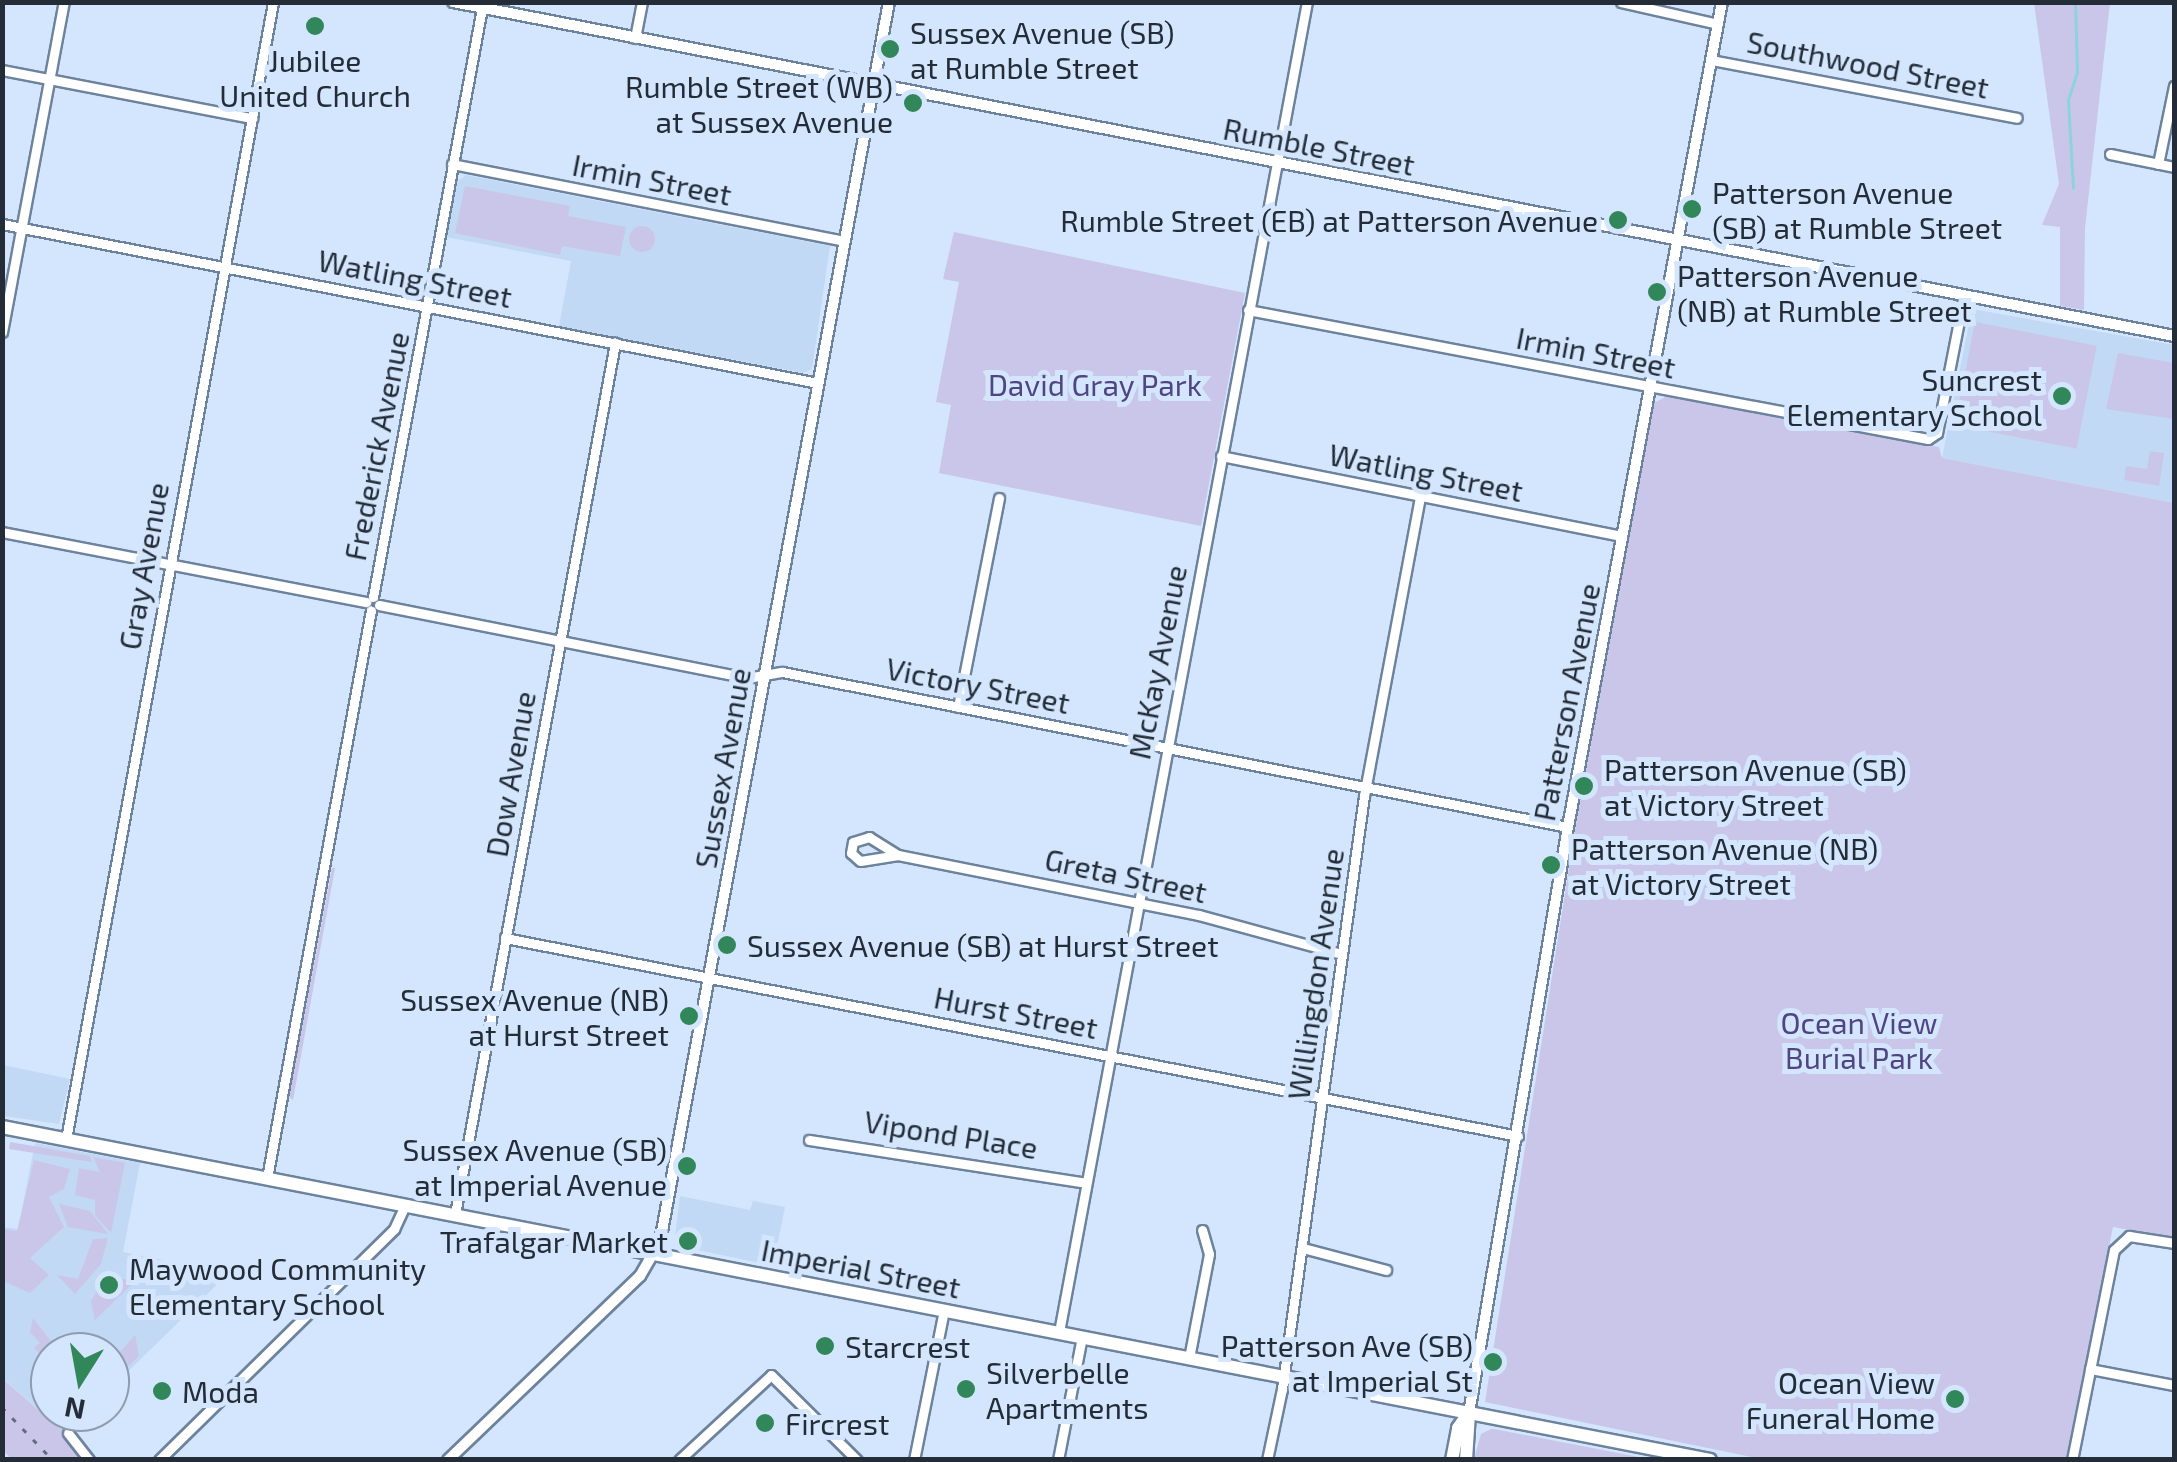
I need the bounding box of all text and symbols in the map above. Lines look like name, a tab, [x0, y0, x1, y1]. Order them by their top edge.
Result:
place label: Sussex Avenue (SB) at Rumble Street	[910, 14, 1175, 84]
marker: Jubilee United Church	[304, 15, 326, 37]
street label: Southwood Street	[1744, 23, 1992, 105]
marker: Sussex Avenue (SB) at Rumble Street	[879, 38, 901, 60]
place label: Jubilee United Church	[219, 42, 411, 112]
place label: Rumble Street (WB) at Sussex Avenue	[625, 68, 893, 138]
marker: Rumble Street (WB) at Sussex Avenue	[902, 92, 924, 114]
street label: Rumble Street	[1220, 110, 1418, 182]
street label: Irmin Street	[569, 146, 735, 212]
place label: Patterson Avenue (SB) at Rumble Street	[1712, 174, 2002, 244]
marker: Patterson Avenue (SB) at Rumble Street	[1681, 198, 1703, 220]
place label: Rumble Street (EB) at Patterson Avenue	[1059, 202, 1598, 238]
marker: Rumble Street (EB) at Patterson Avenue	[1607, 209, 1629, 231]
street label: Watling Street	[315, 242, 515, 314]
place label: Patterson Avenue (NB) at Rumble Street	[1677, 257, 1972, 328]
marker: Patterson Avenue (NB) at Rumble Street	[1646, 281, 1668, 303]
street label: Irmin Street	[1513, 319, 1679, 385]
street label: Frederick Avenue	[336, 328, 416, 564]
place label: Suncrest Elementary School	[1786, 361, 2042, 432]
park label: David Gray Park	[988, 366, 1202, 402]
marker: Suncrest Elementary School	[2051, 385, 2073, 407]
street label: Watling Street	[1326, 436, 1526, 508]
street label: Gray Avenue	[110, 479, 176, 653]
street label: McKay Avenue	[1120, 561, 1194, 763]
street label: Patterson Avenue	[1525, 580, 1607, 824]
street label: Victory Street	[883, 650, 1073, 720]
street label: Sussex Avenue	[687, 665, 757, 871]
street label: Dow Avenue	[478, 688, 542, 860]
place label: Patterson Avenue (SB) at Victory Street	[1604, 751, 1908, 822]
marker: Patterson Avenue (SB) at Victory Street	[1573, 775, 1595, 797]
place label: Patterson Avenue (NB) at Victory Street	[1571, 830, 1879, 900]
street label: Greta Street	[1042, 840, 1210, 910]
street label: Willingdon Avenue	[1279, 846, 1351, 1102]
marker: Patterson Avenue (NB) at Victory Street	[1540, 854, 1562, 876]
place label: Sussex Avenue (SB) at Hurst Street	[747, 927, 1219, 963]
marker: Sussex Avenue (SB) at Hurst Street	[716, 934, 738, 956]
street label: Hurst Street	[931, 979, 1101, 1045]
place label: Sussex Avenue (NB) at Hurst Street	[399, 981, 669, 1052]
park label: Ocean View Burial Park	[1780, 1004, 1938, 1074]
marker: Sussex Avenue (NB) at Hurst Street	[678, 1005, 700, 1027]
street label: Vipond Place	[862, 1103, 1040, 1165]
place label: Sussex Avenue (SB) at Imperial Avenue	[402, 1131, 667, 1202]
marker: Sussex Avenue (SB) at Imperial Avenue	[676, 1155, 698, 1177]
place label: Trafalgar Market	[439, 1223, 668, 1259]
marker: Trafalgar Market	[677, 1230, 699, 1252]
street label: Imperial Street	[758, 1231, 964, 1305]
place label: Maywood Community Elementary School	[129, 1250, 426, 1320]
marker: Maywood Community Elementary School	[98, 1274, 120, 1296]
place label: Patterson Ave (SB) at Imperial St	[1220, 1327, 1473, 1398]
place label: Starcrest	[845, 1328, 970, 1364]
north arrow	[30, 1332, 130, 1432]
marker: Starcrest	[814, 1335, 836, 1357]
marker: Patterson Ave (SB) at Imperial St	[1482, 1351, 1504, 1373]
place label: Silverbelle Apartments	[986, 1354, 1148, 1424]
place label: Ocean View Funeral Home	[1745, 1364, 1935, 1434]
place label: Moda	[182, 1373, 259, 1409]
marker: Silverbelle Apartments	[955, 1378, 977, 1400]
marker: Moda	[151, 1380, 173, 1402]
marker: Ocean View Funeral Home	[1944, 1388, 1966, 1410]
text: N	[61, 1391, 88, 1428]
place label: Fircrest	[785, 1405, 889, 1441]
marker: Fircrest	[754, 1412, 776, 1434]

